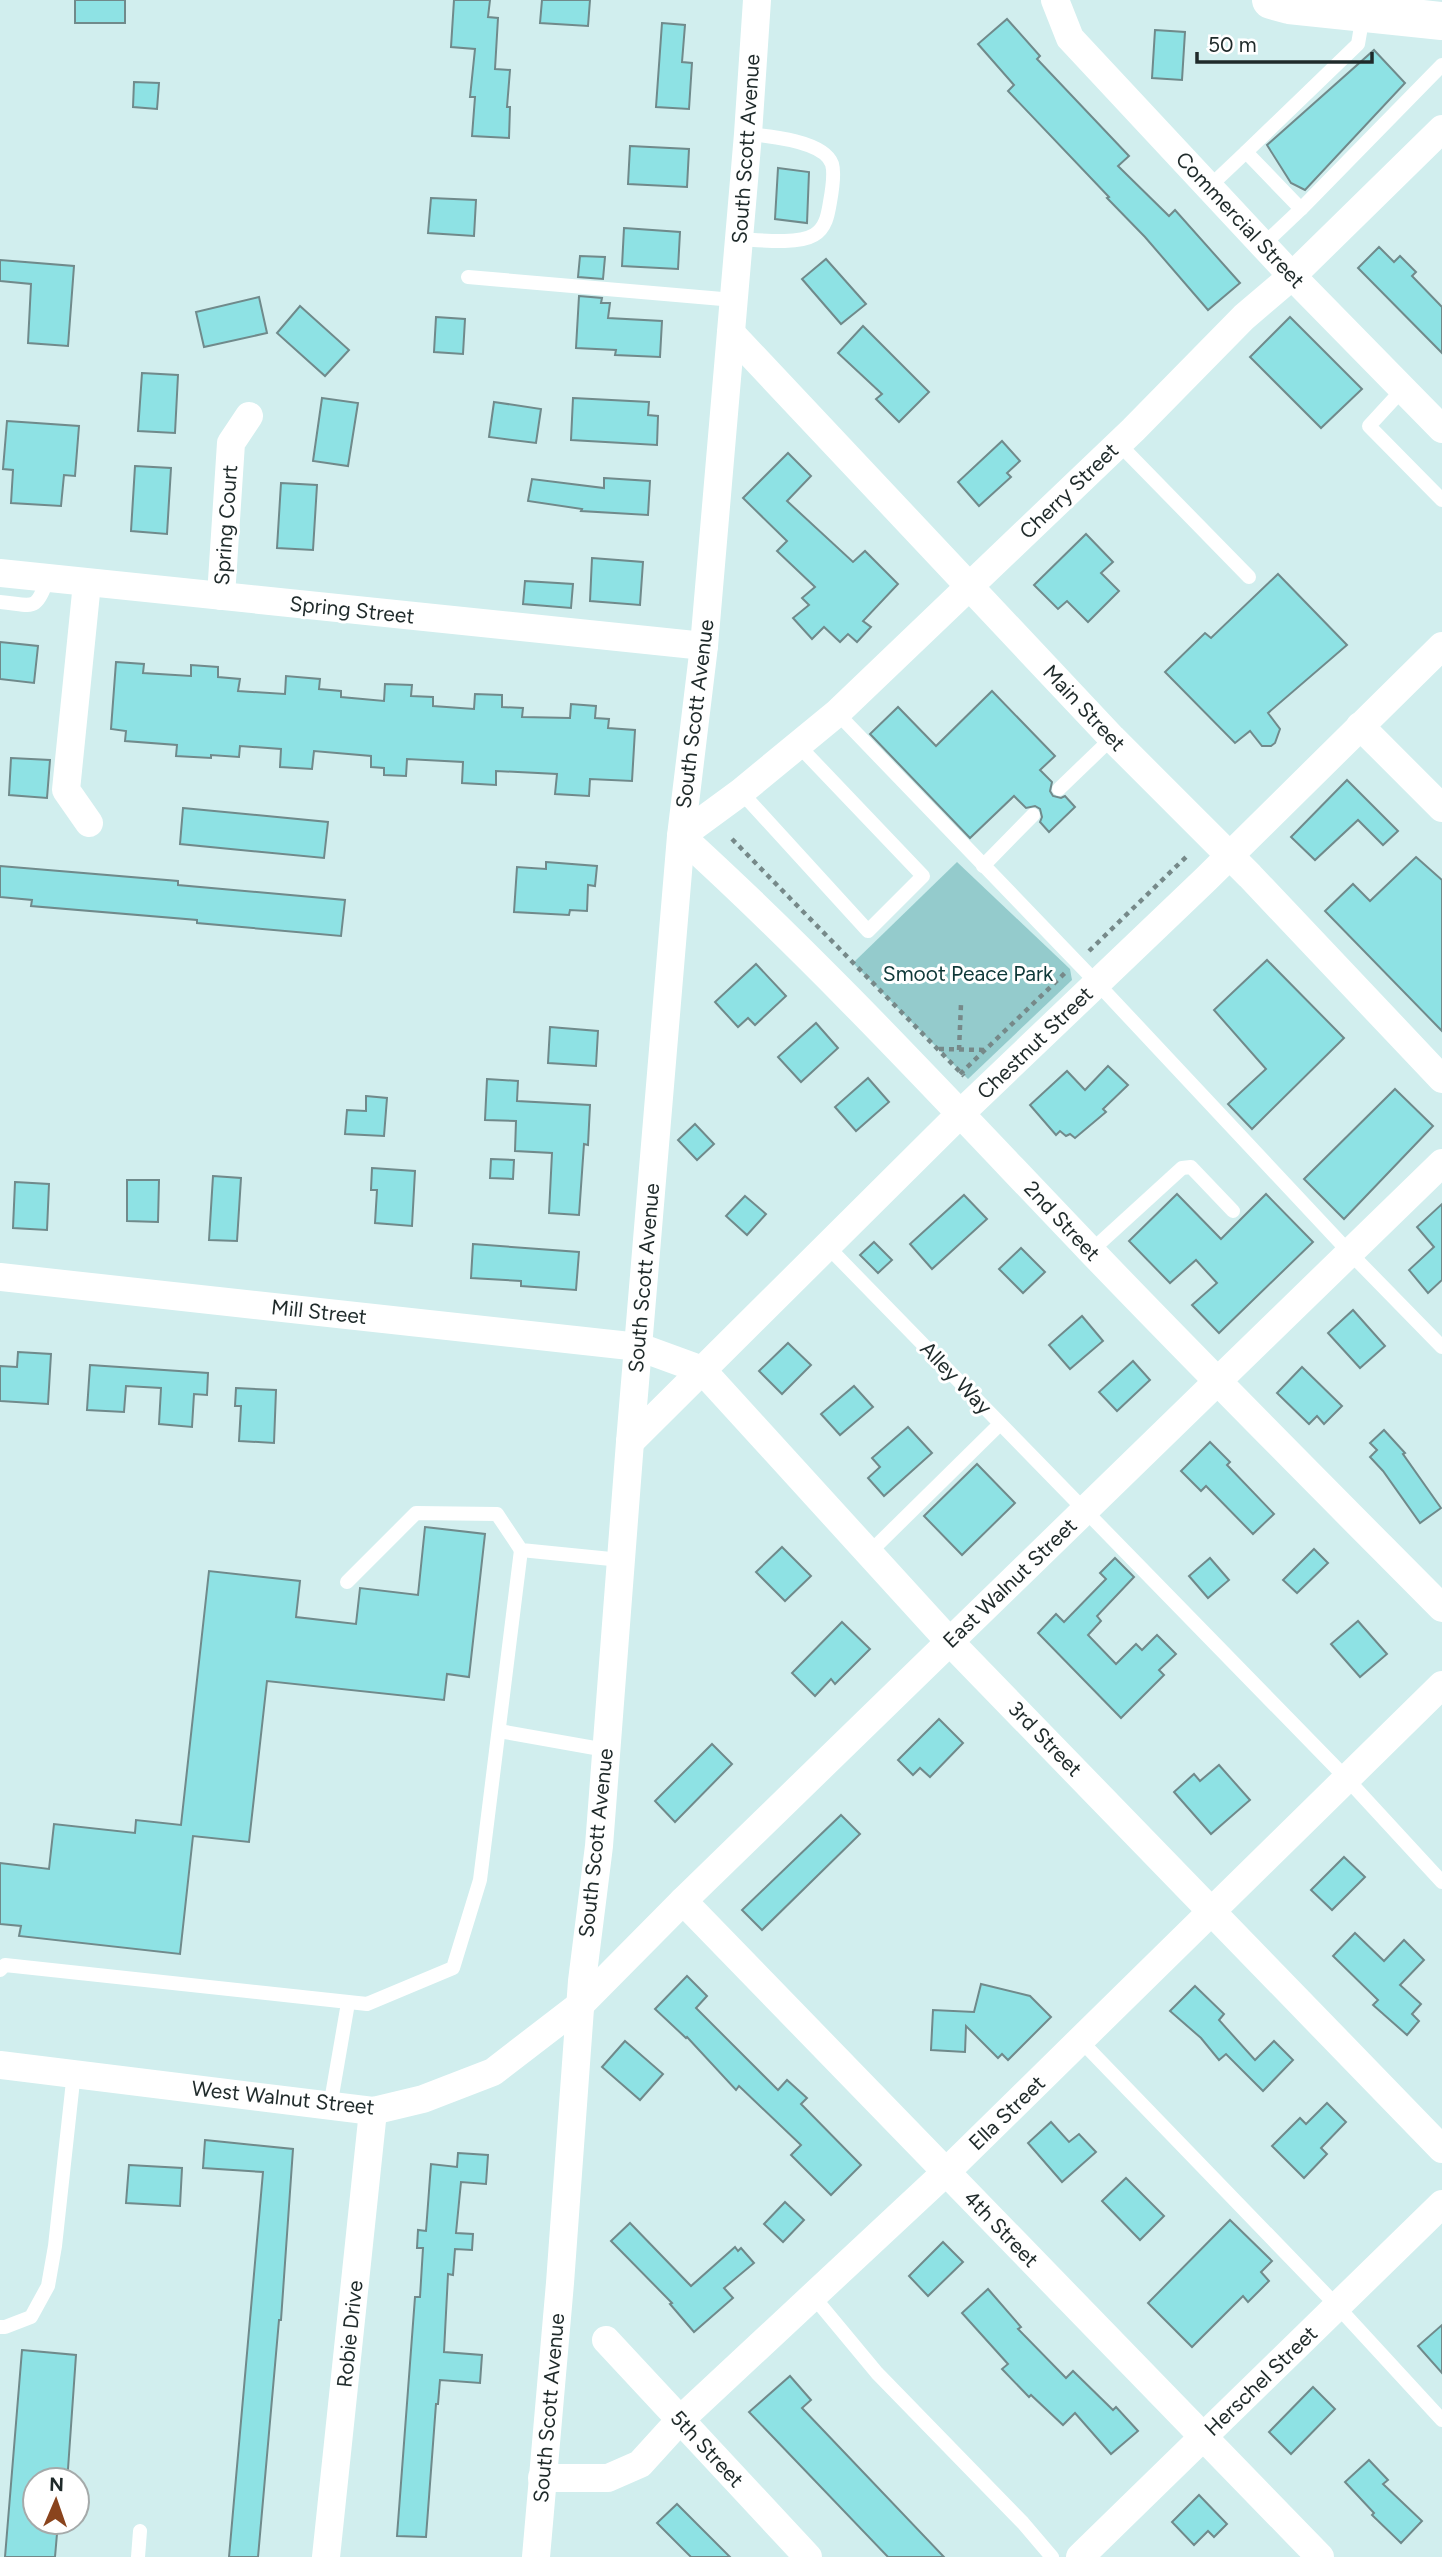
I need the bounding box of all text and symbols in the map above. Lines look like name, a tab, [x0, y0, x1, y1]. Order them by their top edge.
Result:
scale bar	[1197, 21, 1372, 65]
text: 50 m	[1208, 32, 1257, 57]
street label: South Scott Avenue	[726, 53, 765, 245]
street label: Commercial Street	[1171, 146, 1310, 293]
street label: Cherry Street	[1014, 437, 1123, 544]
street label: Spring Court	[209, 464, 242, 586]
street label: Spring Street	[288, 591, 416, 628]
street label: South Scott Avenue	[671, 618, 718, 810]
street label: Main Street	[1038, 659, 1131, 756]
park label: Smoot Peace Park	[883, 961, 1054, 986]
street label: Chestnut Street	[972, 981, 1098, 1104]
street label: 2nd Street	[1019, 1176, 1106, 1266]
street label: South Scott Avenue	[623, 1182, 664, 1374]
street label: Mill Street	[270, 1294, 368, 1329]
street label: Alley Way	[915, 1336, 997, 1419]
street label: East Walnut Street	[938, 1512, 1082, 1653]
street label: 3rd Street	[1003, 1696, 1087, 1781]
street label: South Scott Avenue	[573, 1747, 618, 1939]
street label: Ella Street	[963, 2070, 1050, 2155]
street label: West Walnut Street	[190, 2075, 376, 2120]
street label: 4th Street	[959, 2185, 1044, 2272]
street label: Robie Drive	[331, 2279, 368, 2389]
street label: South Scott Avenue	[528, 2312, 569, 2504]
street label: Herschel Street	[1199, 2320, 1322, 2441]
street label: 5th Street	[666, 2405, 749, 2492]
north arrow	[21, 2466, 91, 2536]
text: N	[49, 2473, 64, 2496]

